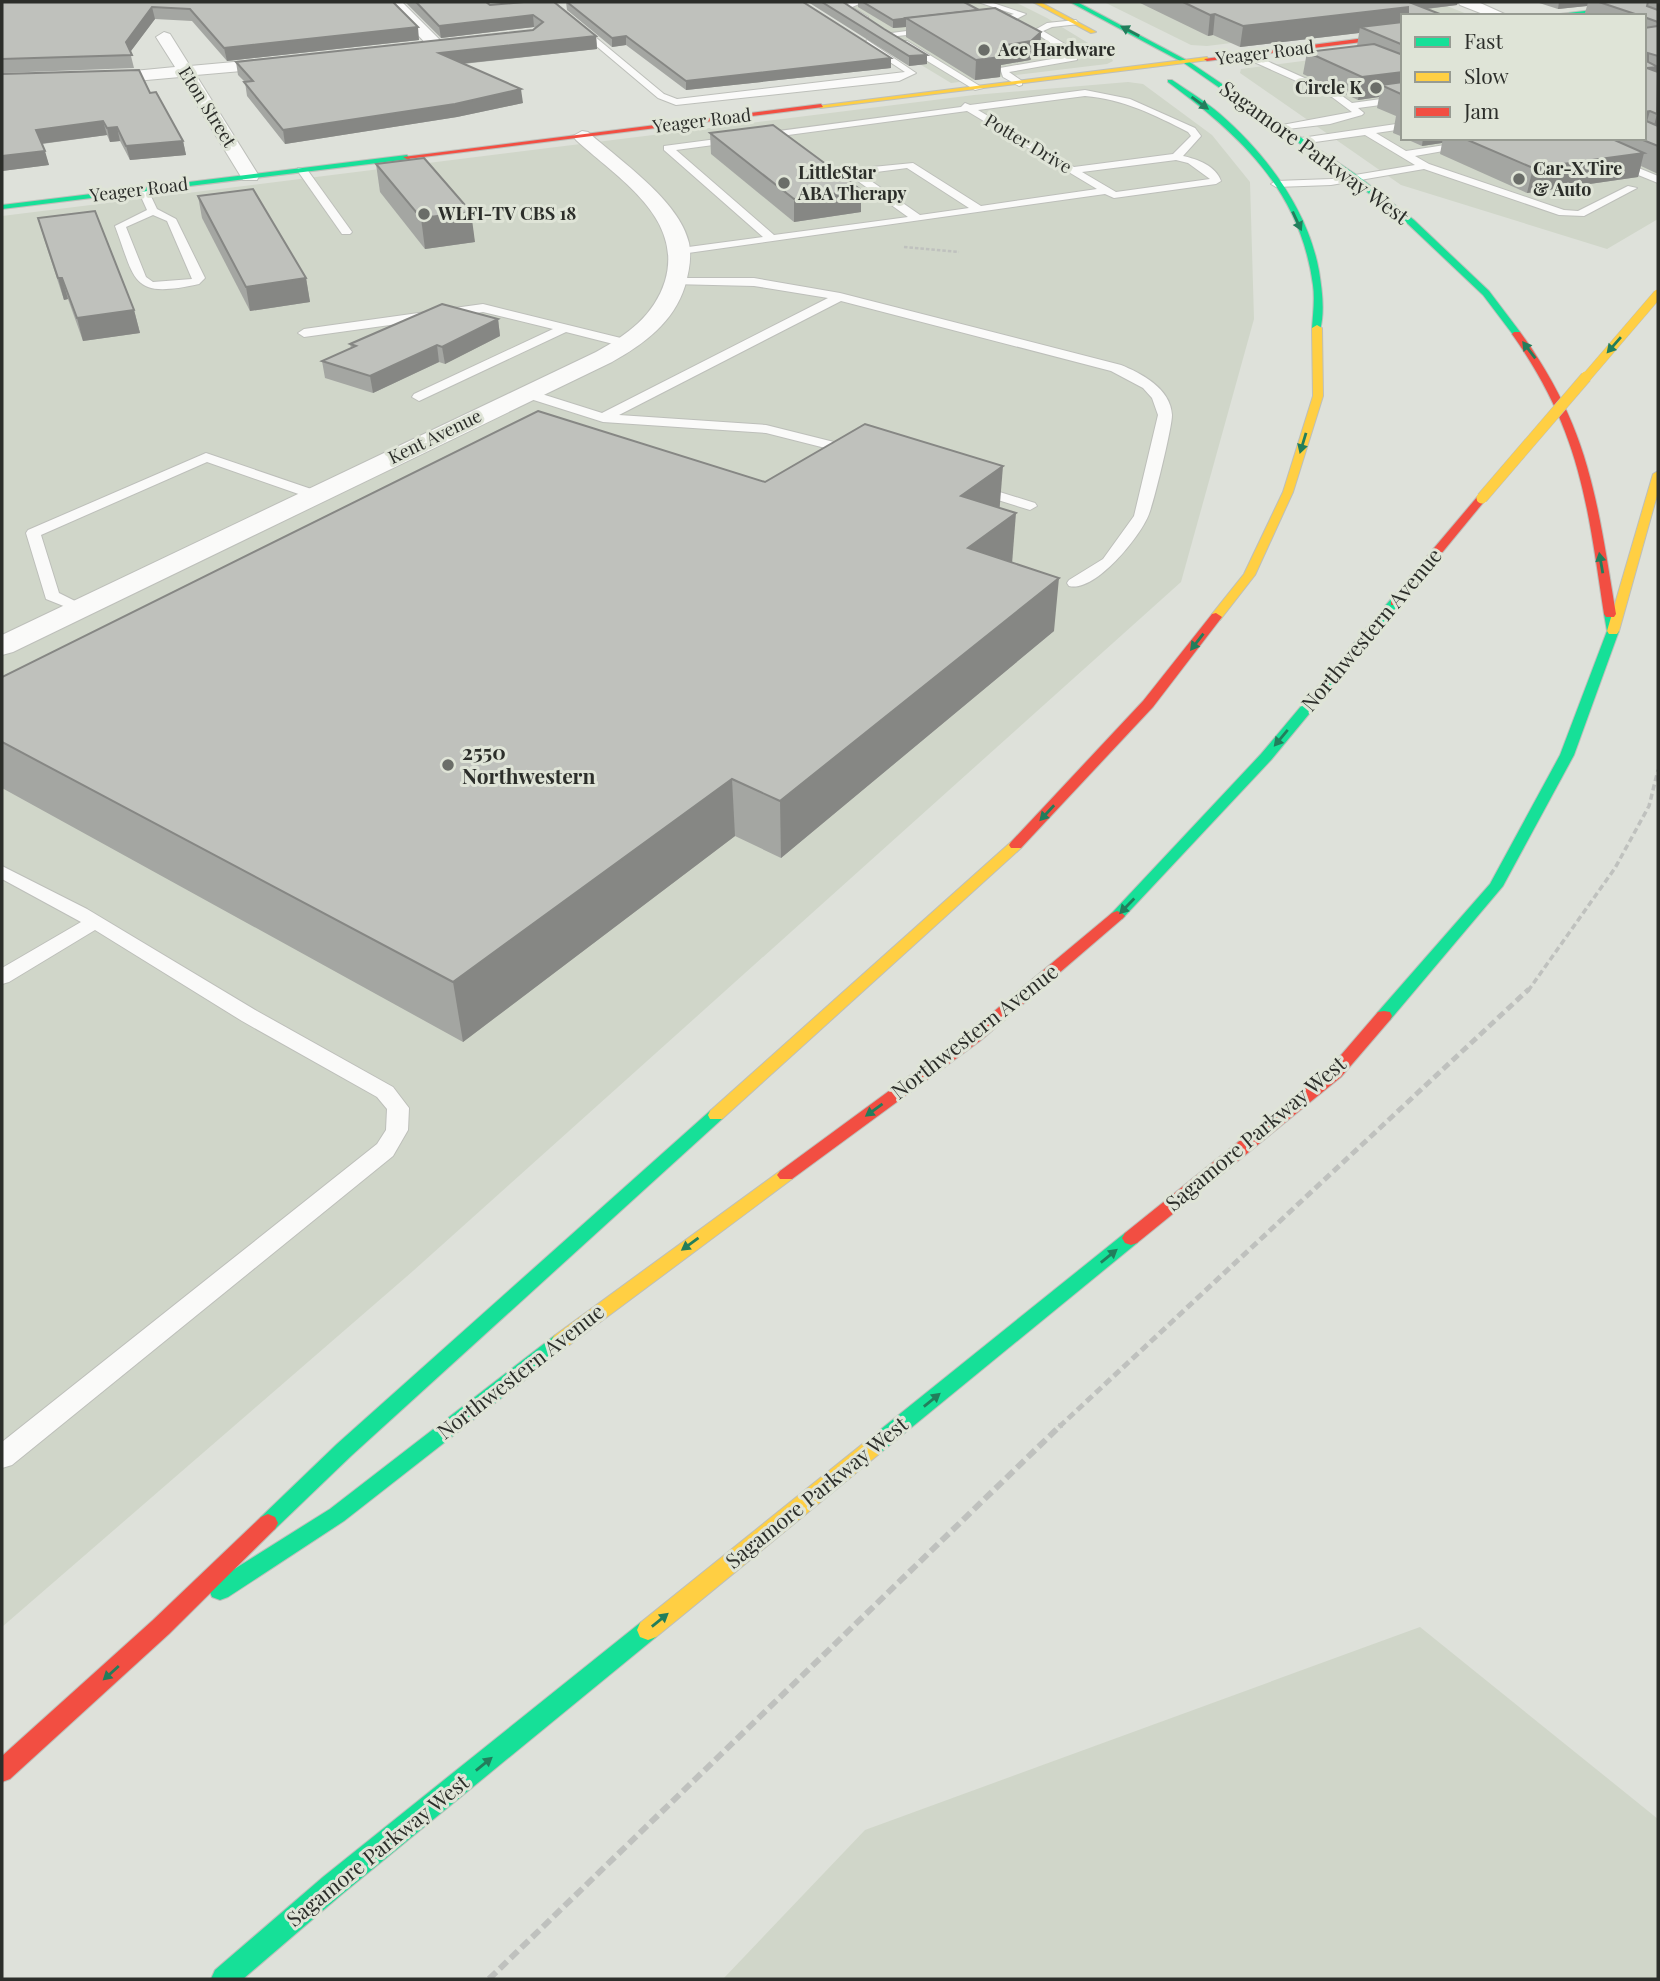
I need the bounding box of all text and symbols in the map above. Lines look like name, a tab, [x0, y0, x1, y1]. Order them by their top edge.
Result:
legend	[1401, 14, 1646, 140]
one-way arrow	[1120, 25, 1140, 36]
text: Fast	[1464, 26, 1503, 54]
street label: Yeager Road	[1213, 34, 1316, 70]
place label: Ace Hardware	[997, 37, 1115, 61]
marker: Ace Hardware	[976, 42, 992, 58]
text: Slow	[1464, 61, 1509, 89]
street label: Eton Street	[174, 62, 242, 152]
street label: Sagamore Parkway West	[1215, 73, 1416, 230]
place label: Circle K	[1295, 75, 1363, 99]
marker: Circle K	[1368, 80, 1384, 96]
one-way arrow	[1191, 96, 1209, 110]
text: Jam	[1463, 96, 1500, 124]
street label: Yeager Road	[650, 102, 753, 138]
street label: Potter Drive	[981, 108, 1076, 179]
place label: Car-X Tire & Auto	[1533, 156, 1622, 201]
place label: LittleStar ABA Therapy	[797, 160, 907, 205]
street label: Yeager Road	[87, 171, 190, 207]
marker: Car-X Tire & Auto	[1511, 171, 1527, 187]
marker: LittleStar ABA Therapy	[776, 175, 792, 191]
place label: WLFI-TV CBS 18	[437, 201, 576, 225]
marker: WLFI-TV CBS 18	[416, 206, 432, 222]
one-way arrow	[1291, 211, 1303, 231]
one-way arrow	[1607, 337, 1622, 354]
one-way arrow	[1522, 342, 1537, 360]
street label: Kent Avenue	[384, 403, 485, 469]
one-way arrow	[1298, 433, 1308, 454]
street label: Northwestern Avenue	[1294, 541, 1447, 716]
one-way arrow	[1595, 552, 1606, 574]
one-way arrow	[1189, 632, 1204, 650]
one-way arrow	[1274, 730, 1289, 747]
place label: 2550 Northwestern	[462, 737, 595, 789]
marker: 2550 Northwestern	[440, 757, 456, 773]
one-way arrow	[1040, 804, 1056, 821]
one-way arrow	[1120, 897, 1136, 914]
street label: Northwestern Avenue	[885, 956, 1063, 1104]
street label: Sagamore Parkway West	[1159, 1048, 1351, 1216]
one-way arrow	[865, 1103, 883, 1117]
one-way arrow	[682, 1237, 700, 1252]
one-way arrow	[1099, 1249, 1117, 1264]
street label: Northwestern Avenue	[431, 1296, 609, 1444]
one-way arrow	[923, 1393, 941, 1408]
street label: Sagamore Parkway West	[719, 1409, 913, 1574]
one-way arrow	[651, 1613, 669, 1628]
one-way arrow	[103, 1664, 120, 1680]
one-way arrow	[474, 1756, 492, 1771]
street label: Sagamore Parkway West	[280, 1767, 474, 1932]

